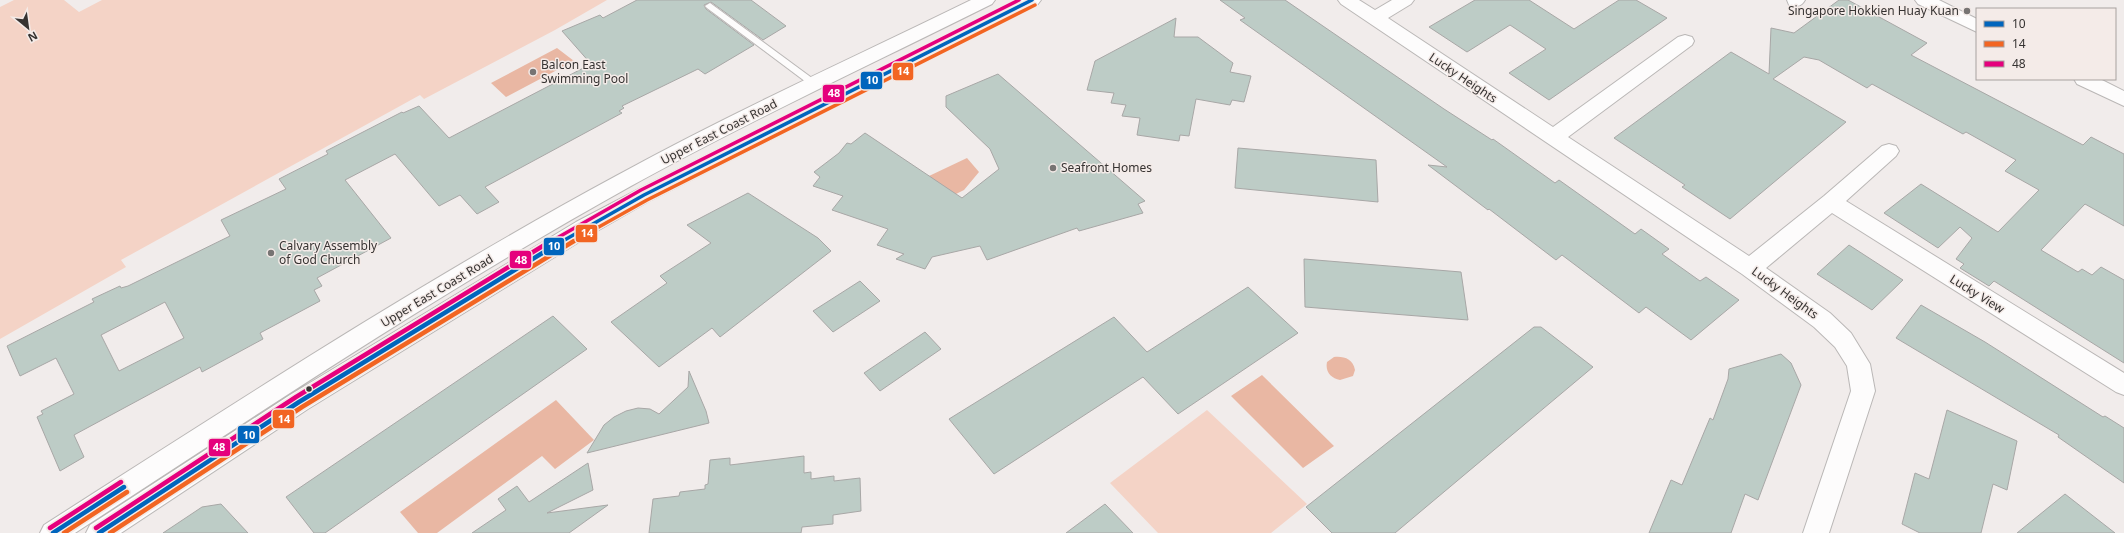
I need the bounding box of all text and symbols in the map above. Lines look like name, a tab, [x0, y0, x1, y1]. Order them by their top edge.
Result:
place label: Singapore Hokkien Huay Kuan	[1788, 2, 1959, 19]
marker: Singapore Hokkien Huay Kuan	[1962, 6, 1972, 16]
north arrow	[8, 8, 48, 48]
legend	[1976, 8, 2116, 80]
text: 10	[2012, 15, 2026, 32]
text: N	[26, 28, 41, 46]
text: 14	[2012, 35, 2026, 52]
street label: Lucky Heights	[1426, 49, 1501, 107]
text: 48	[2012, 55, 2026, 72]
place label: Balcon East Swimming Pool	[541, 56, 628, 87]
line badge: 14	[892, 62, 914, 81]
text: 14	[897, 63, 910, 78]
marker: Balcon East Swimming Pool	[528, 67, 538, 77]
line badge: 10	[860, 71, 883, 90]
text: 10	[866, 72, 878, 87]
line badge: 48	[822, 84, 845, 103]
text: 48	[828, 85, 840, 100]
street label: Upper East Coast Road	[658, 95, 780, 168]
place label: Seafront Homes	[1061, 159, 1152, 176]
marker: Seafront Homes	[1048, 163, 1058, 173]
line badge: 14	[575, 224, 598, 243]
text: 14	[581, 225, 594, 240]
place label: Calvary Assembly of God Church	[279, 237, 378, 268]
line badge: 10	[543, 237, 565, 256]
text: 10	[548, 238, 560, 253]
marker: Calvary Assembly of God Church	[266, 248, 276, 258]
street label: Upper East Coast Road	[377, 250, 496, 331]
line badge: 48	[509, 250, 532, 269]
text: 48	[515, 252, 527, 267]
street label: Lucky Heights	[1748, 263, 1822, 323]
street label: Lucky View	[1947, 270, 2008, 317]
unlabelled marker	[304, 384, 314, 394]
line badge: 14	[272, 409, 295, 429]
text: 14	[278, 411, 291, 426]
line badge: 10	[237, 425, 260, 444]
text: 10	[243, 427, 255, 442]
line badge: 48	[208, 438, 231, 457]
text: 48	[213, 439, 225, 454]

